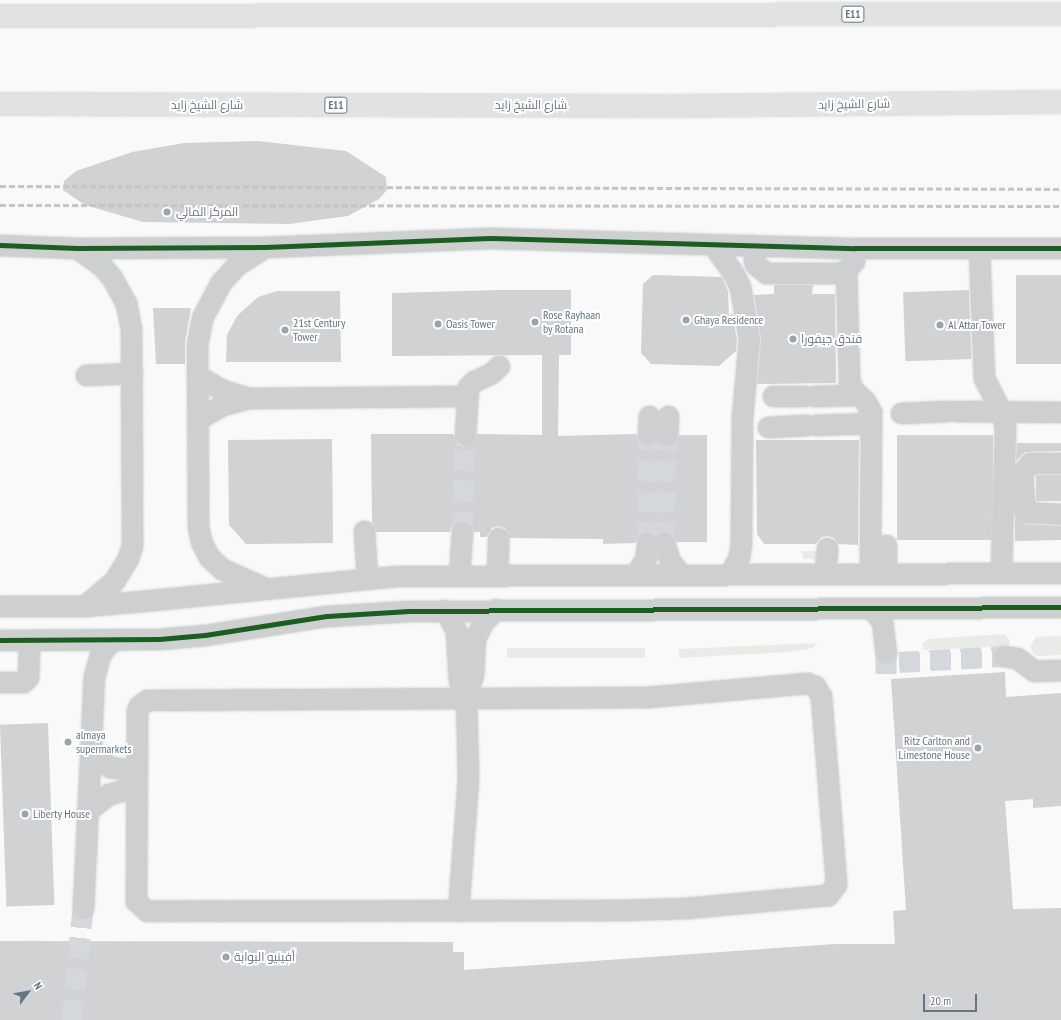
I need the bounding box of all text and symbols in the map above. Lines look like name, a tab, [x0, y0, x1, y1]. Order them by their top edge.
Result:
road number: E11	[841, 5, 865, 23]
road number: E11	[324, 96, 348, 114]
street label: شارع الشيخ زايد	[818, 96, 890, 112]
street label: شارع الشيخ زايد	[171, 98, 243, 112]
street label: شارع الشيخ زايد	[495, 98, 567, 112]
place label: المركز المالي	[176, 205, 238, 219]
marker: المركز المالي	[161, 206, 173, 218]
place label: Rose Rayhaan by Rotana	[543, 308, 600, 336]
place label: Ghaya Residence	[694, 313, 763, 327]
marker: Ghaya Residence	[681, 315, 691, 325]
place label: 21st Century Tower	[293, 316, 345, 344]
place label: Oasis Tower	[446, 317, 495, 331]
marker: Rose Rayhaan by Rotana	[530, 317, 540, 327]
place label: Al Attar Tower	[948, 318, 1006, 332]
marker: Oasis Tower	[433, 319, 443, 329]
marker: Al Attar Tower	[935, 320, 945, 330]
marker: 21st Century Tower	[280, 325, 290, 335]
place label: فندق جيفورا	[801, 332, 862, 346]
marker: فندق جيفورا	[788, 334, 798, 344]
place label: almaya supermarkets	[76, 728, 131, 756]
place label: Ritz Carlton and Limestone House	[899, 734, 970, 762]
marker: almaya supermarkets	[63, 737, 73, 747]
marker: Ritz Carlton and Limestone House	[973, 743, 983, 753]
place label: Liberty House	[33, 807, 90, 821]
marker: Liberty House	[20, 809, 30, 819]
place label: أفينيو البوابة	[234, 950, 295, 964]
marker: أفينيو البوابة	[221, 952, 231, 962]
north arrow	[8, 972, 48, 1012]
text: N	[31, 979, 46, 992]
scale bar	[925, 986, 979, 1012]
text: 20 m	[930, 993, 951, 1008]

